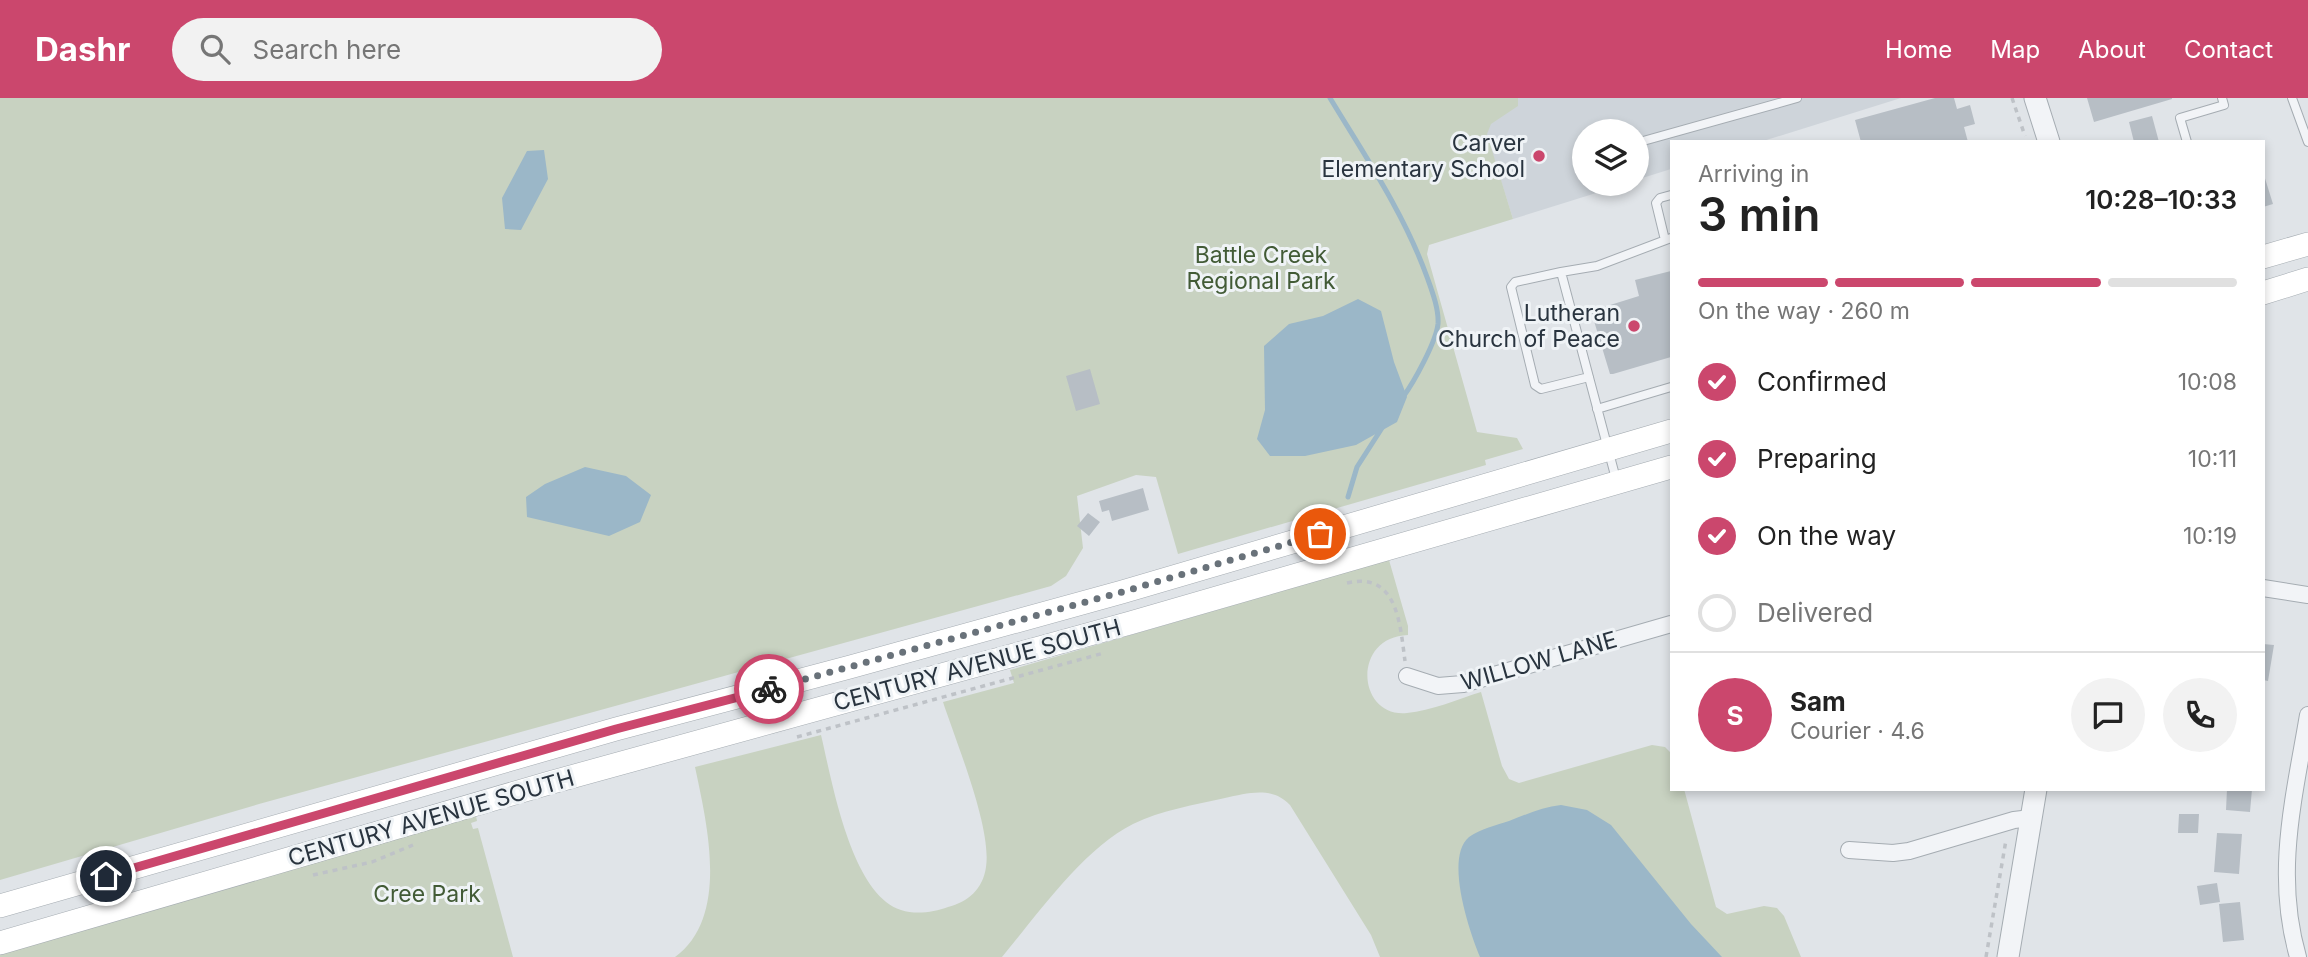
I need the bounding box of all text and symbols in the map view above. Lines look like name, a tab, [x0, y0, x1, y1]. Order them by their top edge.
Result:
search box	[172, 18, 662, 81]
text: Dashr	[35, 29, 130, 69]
icon: search	[196, 30, 234, 68]
text: Search here	[252, 34, 401, 65]
text: Home	[1885, 35, 1952, 64]
text: Map	[1990, 35, 2040, 64]
text: About	[2078, 35, 2146, 64]
text: Contact	[2184, 35, 2273, 64]
map controls	[1572, 119, 1649, 196]
button: layers	[1572, 119, 1649, 196]
place label: Carver Elementary School	[1321, 129, 1525, 183]
marker: Carver Elementary School	[1531, 148, 1547, 164]
text: Arriving in	[1698, 160, 1809, 188]
text: 10:28–10:33	[2085, 184, 2237, 215]
text: 3 min	[1698, 186, 1820, 242]
park label: Battle Creek Regional Park	[1186, 241, 1336, 295]
text: On the way · 260 m	[1698, 297, 1910, 325]
place label: Lutheran Church of Peace	[1438, 299, 1620, 353]
marker: Lutheran Church of Peace	[1626, 318, 1642, 334]
icon: check	[1698, 363, 1736, 401]
text: Confirmed	[1757, 366, 1887, 397]
text: 10:08	[2178, 368, 2237, 396]
icon: check	[1698, 440, 1736, 478]
text: Preparing	[1757, 443, 1877, 474]
text: 10:11	[2188, 445, 2237, 473]
pin	[1290, 504, 1350, 564]
icon: bag	[1301, 515, 1339, 553]
icon: check	[1698, 517, 1736, 555]
text: On the way	[1757, 520, 1896, 551]
text: 10:19	[2183, 522, 2237, 550]
text: Delivered	[1757, 597, 1873, 628]
street label: CENTURY AVENUE SOUTH	[830, 613, 1124, 717]
street label: WILLOW LANE	[1458, 625, 1620, 697]
courier	[734, 654, 804, 724]
icon: bike	[750, 670, 788, 708]
button: chat	[2071, 678, 2145, 752]
button: phone	[2163, 678, 2237, 752]
text: Sam	[1790, 686, 1846, 717]
text: S	[1726, 700, 1744, 731]
text: Courier · 4.6	[1790, 717, 1925, 745]
street label: CENTURY AVENUE SOUTH	[285, 764, 577, 872]
pin	[76, 846, 136, 906]
icon: home	[87, 857, 125, 895]
park label: Cree Park	[373, 880, 481, 908]

